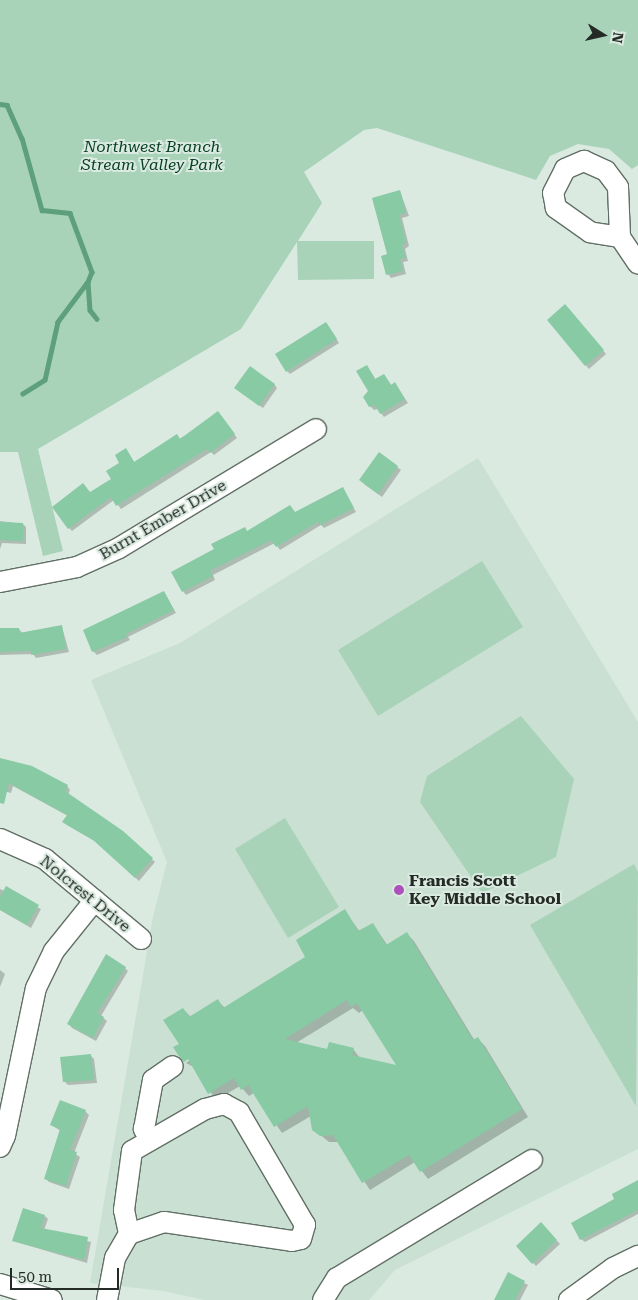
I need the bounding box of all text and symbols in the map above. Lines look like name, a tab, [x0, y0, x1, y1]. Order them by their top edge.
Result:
north arrow	[578, 10, 628, 60]
text: N	[609, 31, 627, 44]
park label: Northwest Branch Stream Valley Park	[81, 137, 223, 175]
street label: Burnt Ember Drive	[96, 476, 230, 564]
street label: Nolcrest Drive	[36, 852, 134, 936]
place label: Francis Scott Key Middle School	[409, 871, 561, 909]
marker: Francis Scott Key Middle School	[393, 884, 405, 896]
scale bar	[12, 1258, 121, 1290]
text: 50 m	[18, 1268, 52, 1286]

